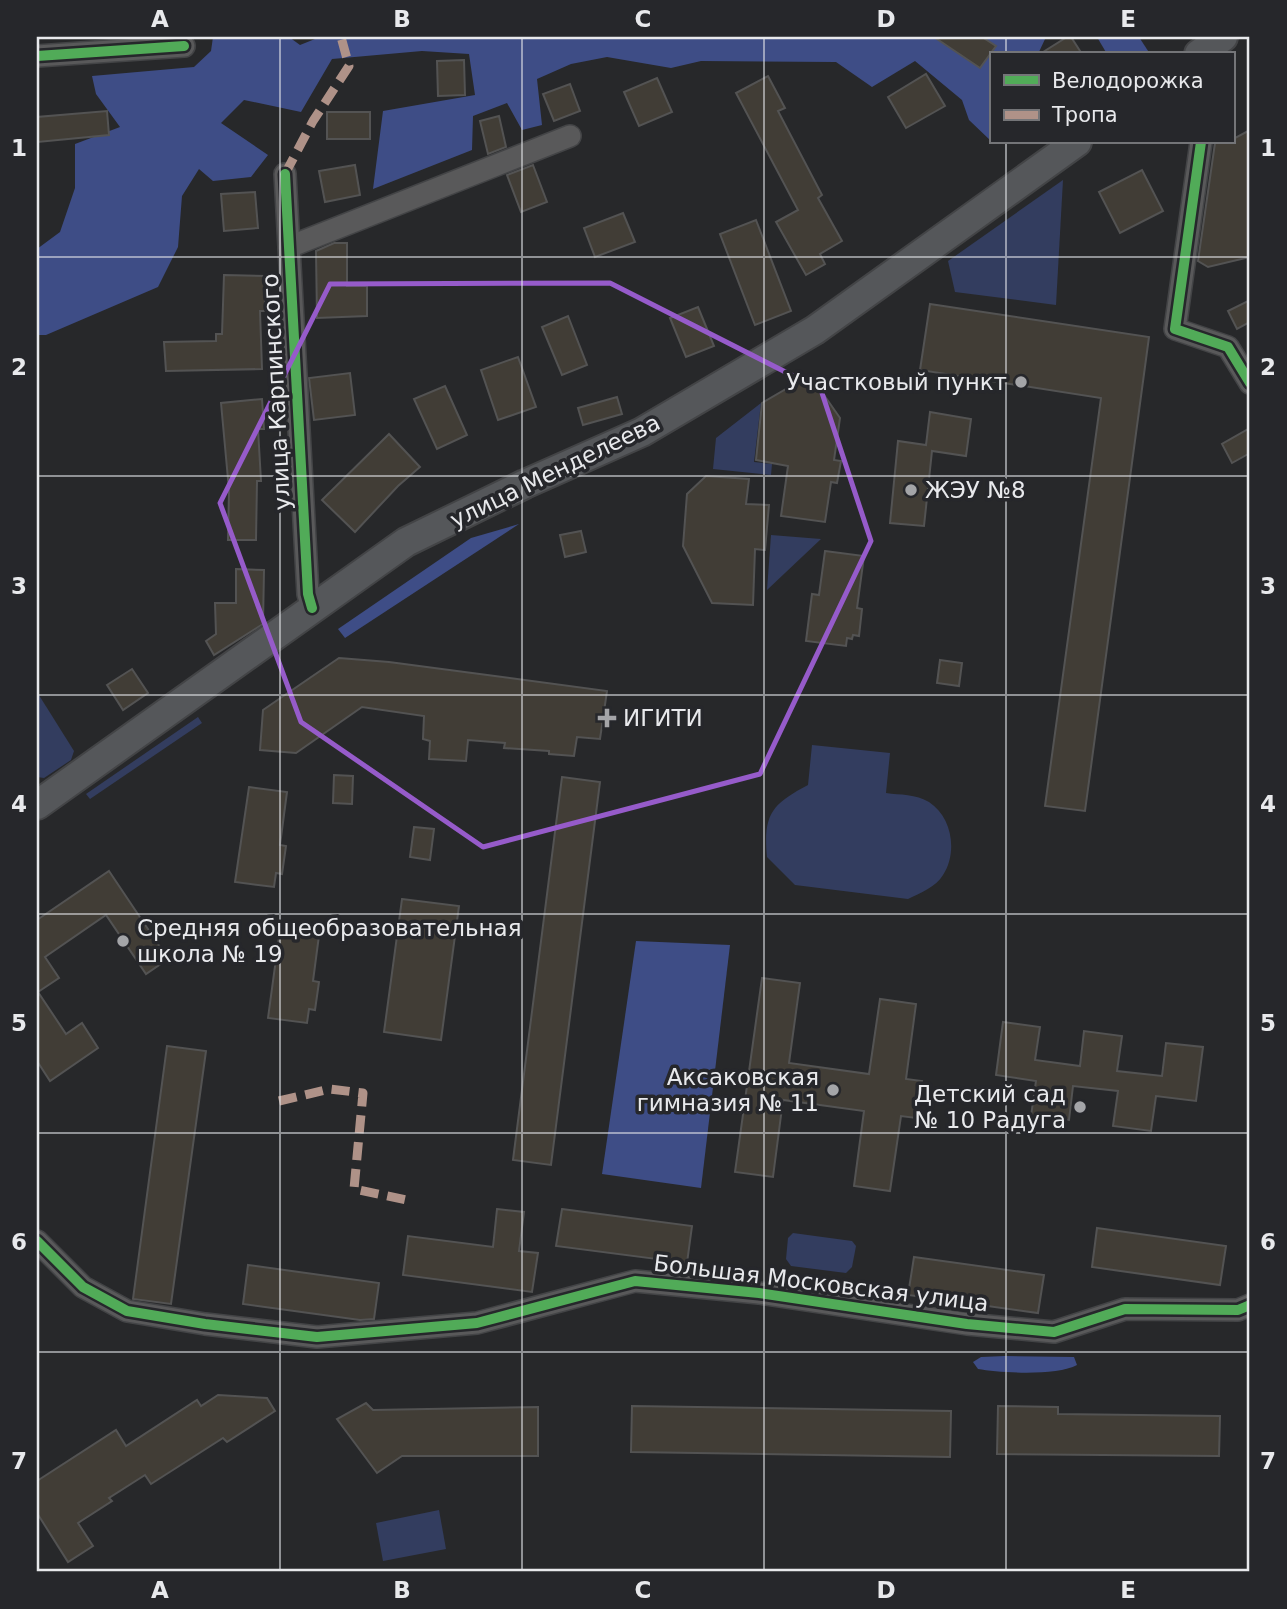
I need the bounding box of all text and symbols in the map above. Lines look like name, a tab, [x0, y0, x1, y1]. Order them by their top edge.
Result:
text: A	[151, 6, 169, 32]
text: B	[393, 6, 411, 32]
text: C	[635, 6, 651, 32]
text: D	[876, 6, 896, 32]
text: E	[1120, 6, 1136, 32]
legend	[990, 52, 1234, 144]
text: Велодорожка	[1052, 69, 1204, 93]
text: Тропа	[1051, 103, 1118, 127]
text: 1	[11, 135, 27, 161]
text: 1	[1260, 135, 1276, 161]
street label: улица Карпинского	[257, 273, 295, 511]
text: 2	[11, 354, 27, 380]
text: 2	[1260, 354, 1276, 380]
place label: Участковый пункт	[786, 369, 1007, 395]
marker: Участковый пункт	[1013, 374, 1029, 390]
street label: улица Менделеева	[446, 409, 664, 533]
place label: ЖЭУ №8	[925, 477, 1026, 503]
marker: ЖЭУ №8	[903, 482, 919, 498]
text: 3	[11, 573, 27, 599]
text: 3	[1260, 573, 1276, 599]
place label: ИГИТИ	[623, 705, 703, 731]
marker: ИГИТИ	[597, 708, 617, 728]
text: 4	[11, 791, 27, 817]
text: 4	[1260, 791, 1276, 817]
place label: Средняя общеобразовательная школа № 19	[137, 915, 521, 967]
marker: Средняя общеобразовательная школа № 19	[115, 933, 131, 949]
text: 5	[11, 1010, 27, 1036]
text: 5	[1260, 1010, 1276, 1036]
place label: Аксаковская гимназия № 11	[637, 1064, 819, 1116]
place label: Детский сад № 10 Радуга	[914, 1081, 1066, 1133]
marker: Аксаковская гимназия № 11	[825, 1082, 841, 1098]
marker: Детский сад № 10 Радуга	[1072, 1099, 1088, 1115]
text: 6	[11, 1229, 27, 1255]
text: 6	[1260, 1229, 1276, 1255]
street label: Большая Московская улица	[652, 1250, 990, 1316]
text: 7	[11, 1448, 27, 1474]
text: 7	[1260, 1448, 1276, 1474]
text: A	[151, 1577, 169, 1603]
text: B	[393, 1577, 411, 1603]
text: C	[635, 1577, 651, 1603]
text: D	[876, 1577, 896, 1603]
text: E	[1120, 1577, 1136, 1603]

